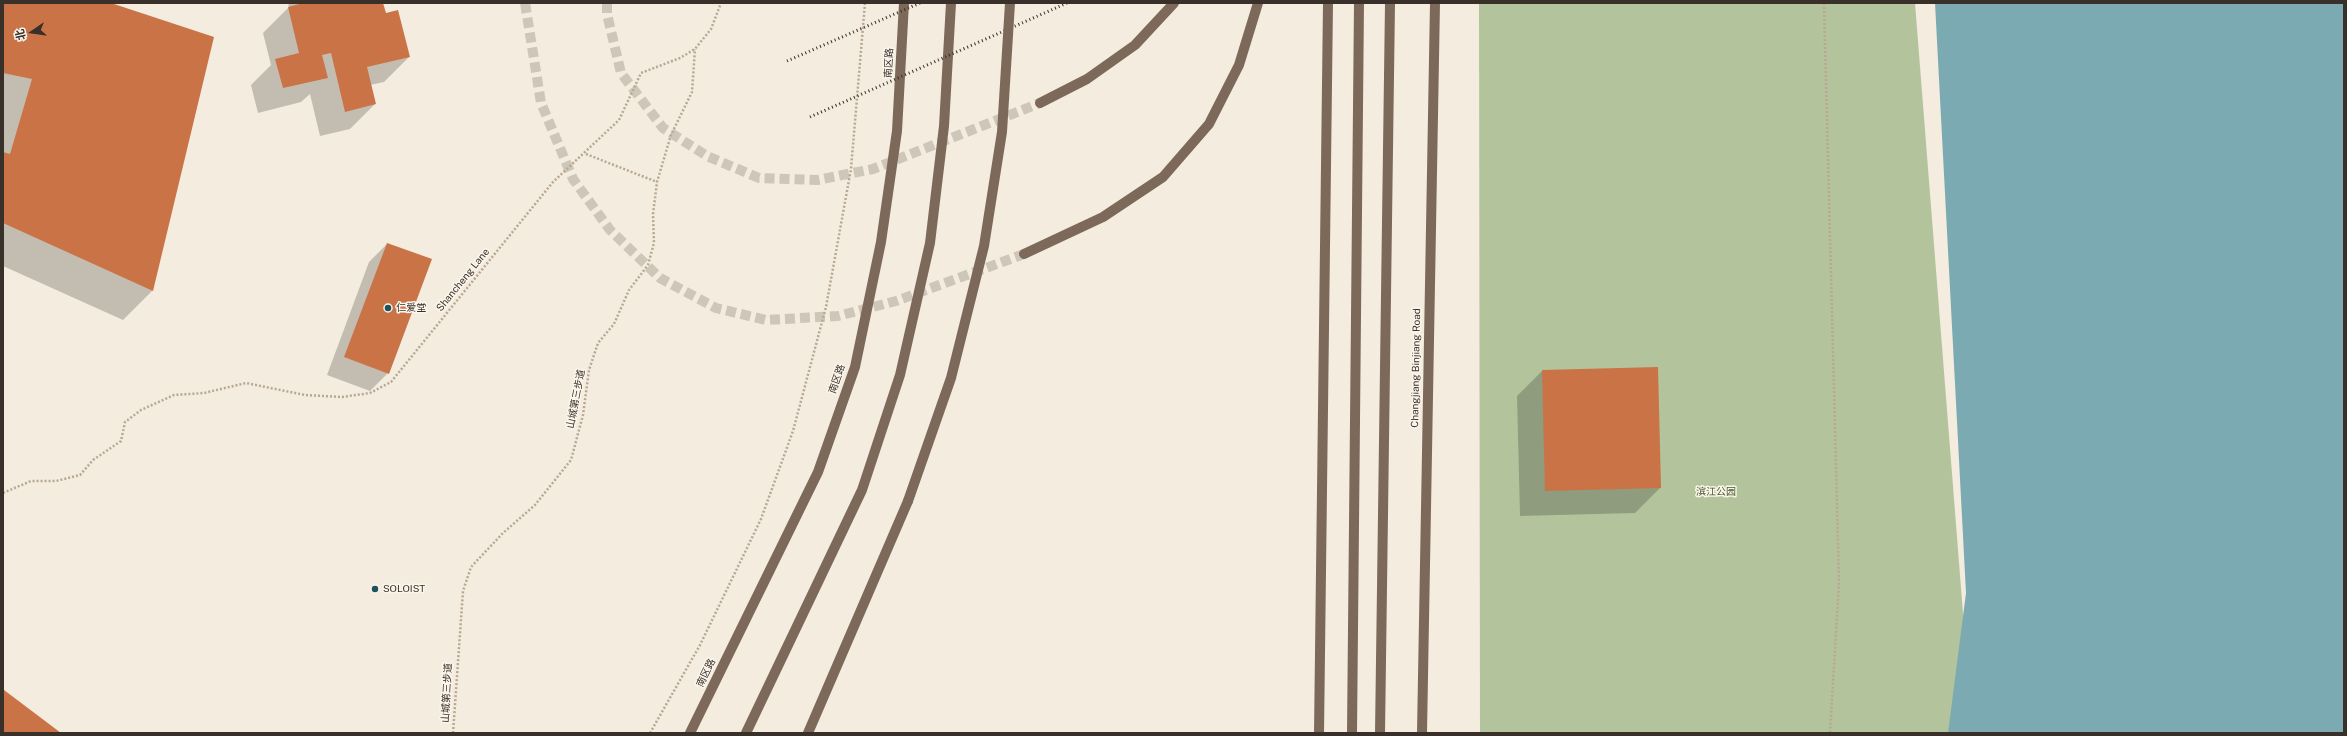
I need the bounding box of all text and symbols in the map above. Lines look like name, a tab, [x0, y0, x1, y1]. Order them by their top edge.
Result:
north arrow	[12, 12, 52, 52]
text: 北	[13, 28, 27, 41]
street label: 南区路	[882, 48, 896, 78]
street label: Shancheng Lane	[434, 246, 492, 314]
place label: 仁爱堂	[396, 302, 426, 314]
marker: 仁爱堂	[383, 303, 393, 313]
street label: Changjiang Binjiang Road	[1409, 308, 1423, 428]
street label: 南区路	[826, 363, 848, 395]
street label: 山城第三步道	[564, 368, 588, 430]
park label: 滨江公园	[1696, 486, 1736, 498]
place label: SOLOIST	[383, 583, 425, 595]
marker: SOLOIST	[370, 584, 380, 594]
street label: 南区路	[694, 657, 718, 689]
street label: 山城第三步道	[439, 663, 455, 723]

